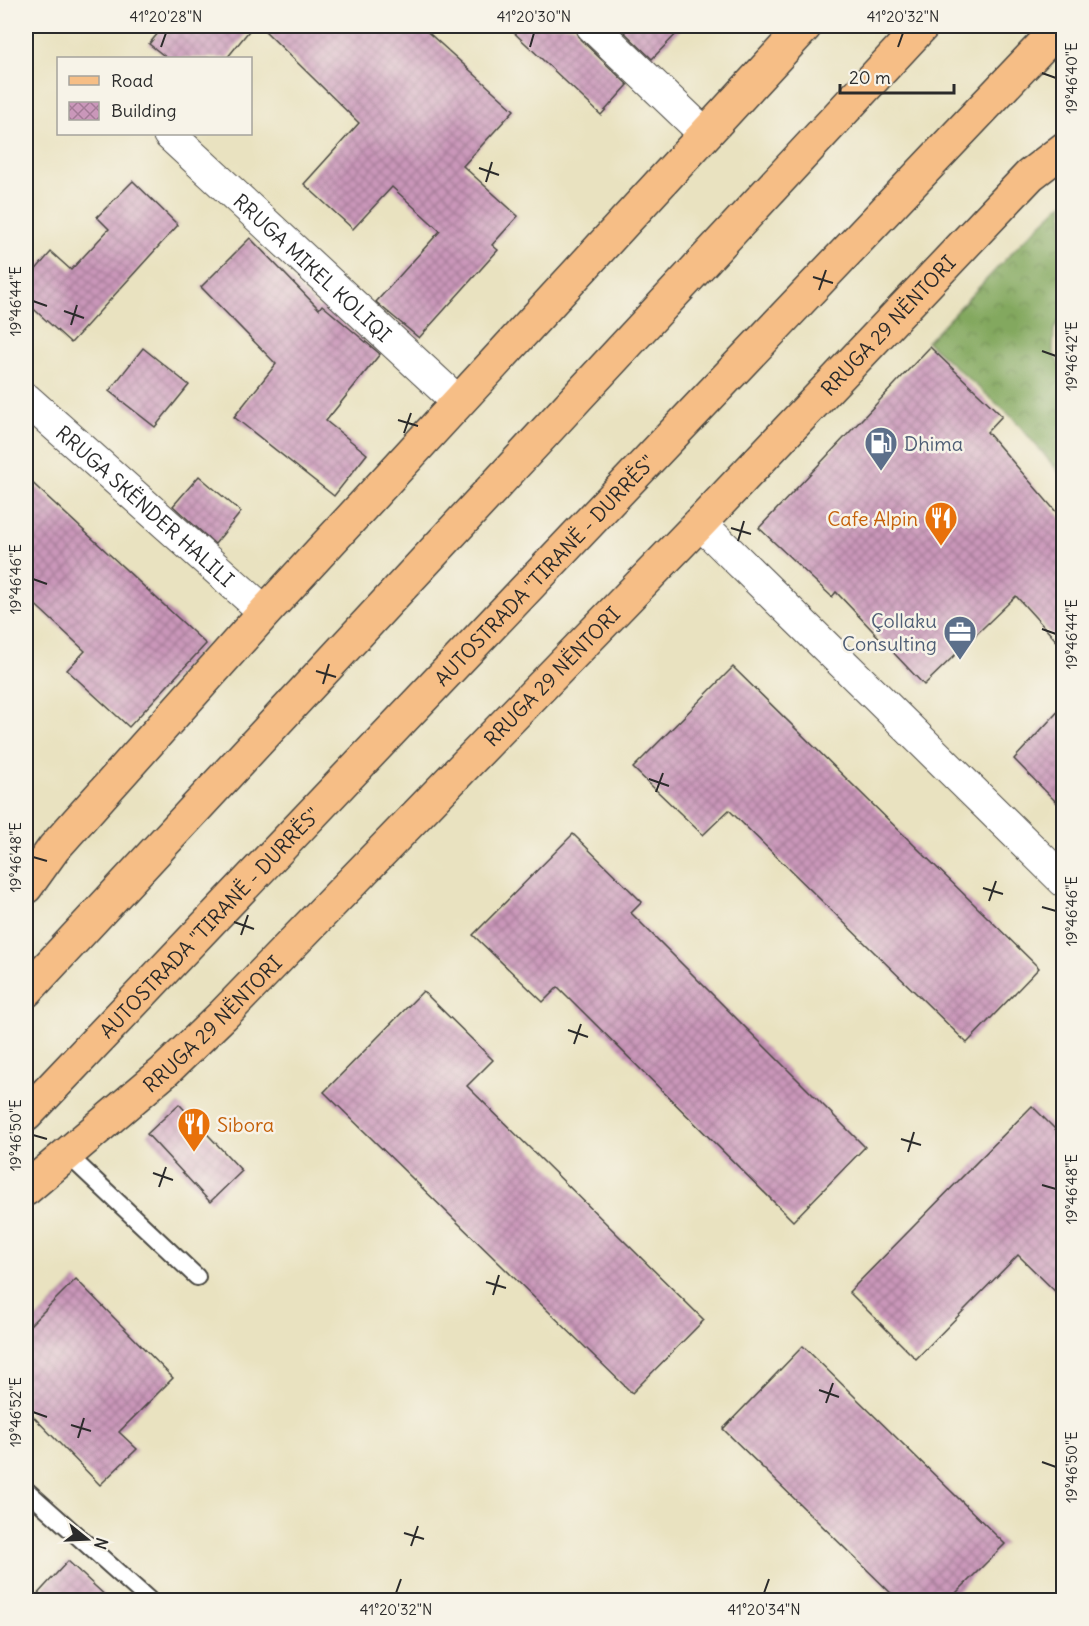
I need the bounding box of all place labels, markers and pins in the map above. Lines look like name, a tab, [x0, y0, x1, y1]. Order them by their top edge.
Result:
fuel station icon: Dhima	[863, 425, 899, 472]
place label: Dhima	[904, 431, 963, 456]
restaurant icon: Cafe Alpin	[923, 500, 959, 547]
place label: Cafe Alpin	[827, 506, 918, 531]
place label: Çollaku Consulting	[842, 608, 937, 656]
office icon: Çollaku Consulting	[942, 614, 978, 661]
restaurant icon: Sibora	[176, 1106, 212, 1153]
place label: Sibora	[217, 1112, 274, 1137]

